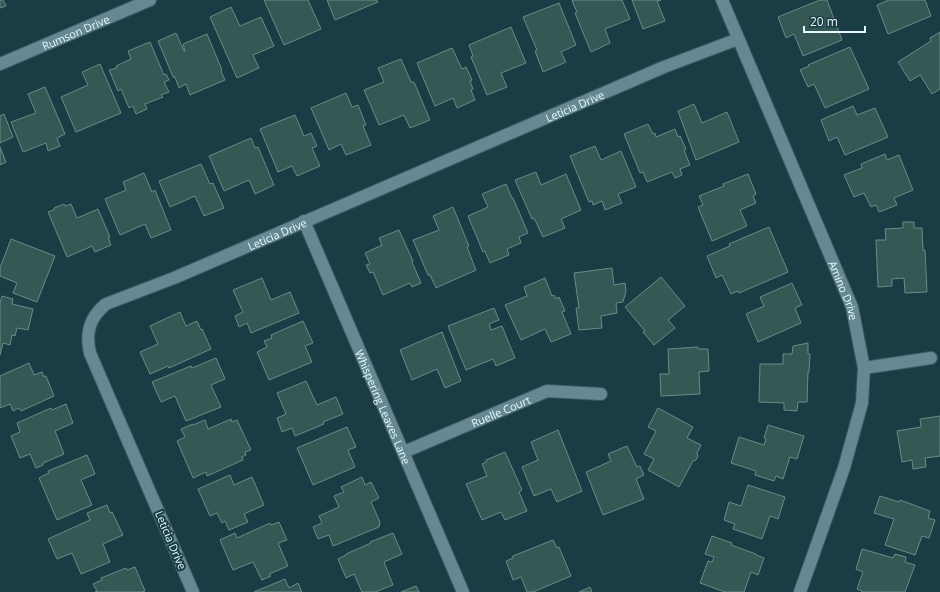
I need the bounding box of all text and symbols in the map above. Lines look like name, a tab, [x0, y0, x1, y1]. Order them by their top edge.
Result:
scale bar	[804, 8, 865, 34]
street label: Rumson Drive	[39, 11, 112, 53]
text: 20 m	[810, 13, 838, 30]
street label: Leticia Drive	[543, 86, 606, 125]
street label: Leticia Drive	[245, 214, 309, 253]
street label: Amino Drive	[826, 258, 862, 321]
street label: Whispering Leaves Lane	[352, 347, 415, 466]
street label: Ruelle Court	[469, 391, 533, 430]
street label: Leticia Drive	[152, 508, 190, 572]

